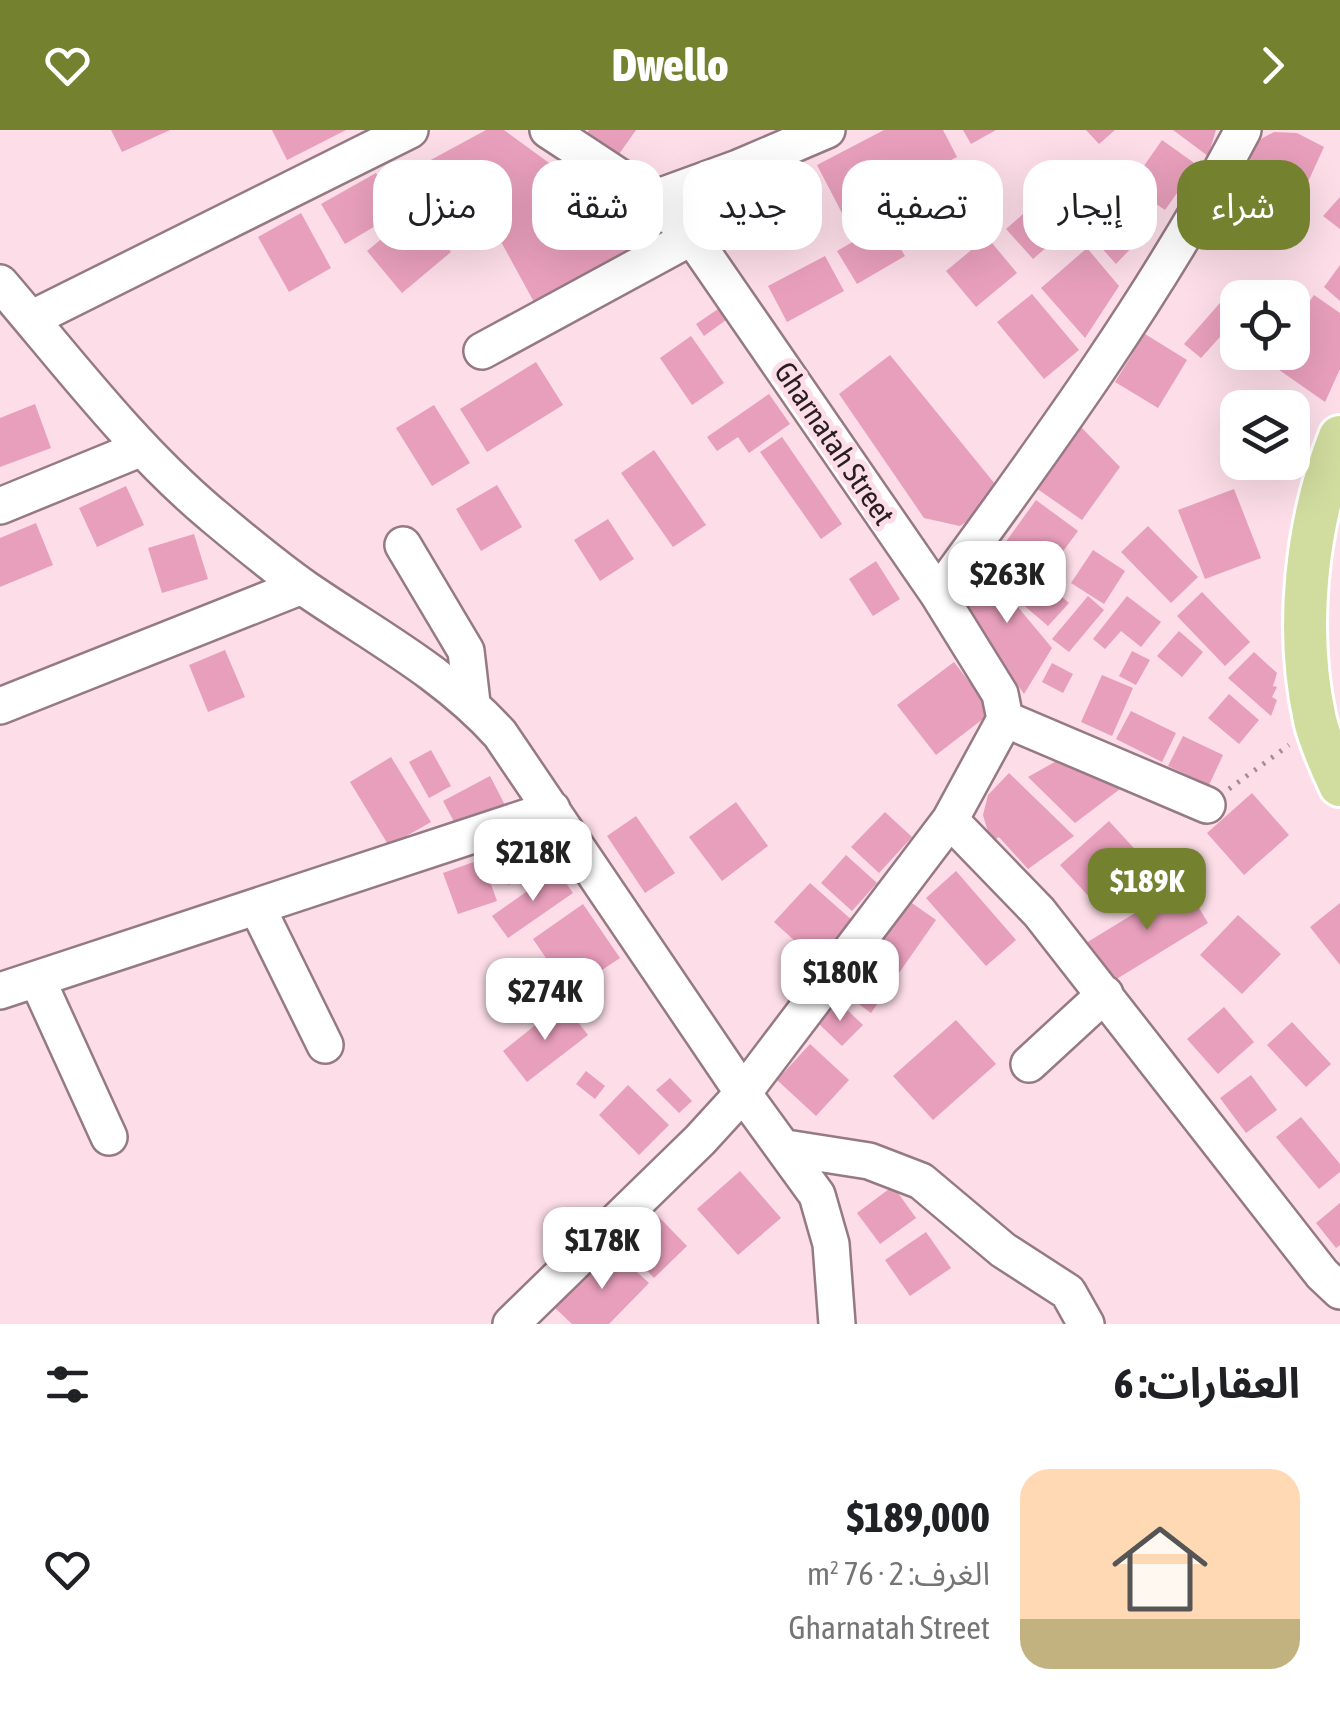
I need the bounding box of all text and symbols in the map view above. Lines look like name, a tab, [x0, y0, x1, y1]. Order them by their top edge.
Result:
icon: heart	[40, 38, 95, 93]
icon: forward	[1245, 38, 1300, 93]
text: Dwello	[612, 39, 728, 91]
chip: منزل	[373, 160, 512, 250]
chip: شقة	[532, 160, 663, 250]
chip: جديد	[683, 160, 822, 250]
chip: تصفية	[842, 160, 1003, 250]
chip: إيجار	[1023, 160, 1157, 250]
chip: شراء	[1177, 160, 1310, 250]
map controls	[1220, 280, 1310, 480]
button: locate	[1220, 280, 1310, 370]
street label: Gharnatah Street	[768, 355, 902, 531]
button: layers	[1220, 390, 1310, 480]
pin: $263K	[937, 541, 1077, 626]
text: $263K	[970, 555, 1044, 592]
pin: $218K	[463, 819, 603, 904]
text: $218K	[496, 833, 570, 870]
pin: $189K	[1077, 848, 1217, 933]
text: $189K	[1110, 862, 1184, 899]
pin: $180K	[770, 939, 910, 1024]
text: $180K	[803, 953, 877, 990]
pin: $274K	[475, 958, 615, 1043]
text: $274K	[508, 972, 582, 1009]
pin: $178K	[532, 1207, 672, 1292]
text: $178K	[565, 1221, 639, 1258]
icon: filters	[40, 1357, 95, 1412]
text: العقارات: 6	[1114, 1359, 1300, 1407]
text: $189,000	[846, 1493, 990, 1541]
icon: home	[1100, 1509, 1220, 1629]
icon: heart	[40, 1542, 95, 1597]
text: الغرف: 2 · 76 m²	[807, 1555, 990, 1592]
text: Gharnatah Street	[789, 1609, 990, 1646]

